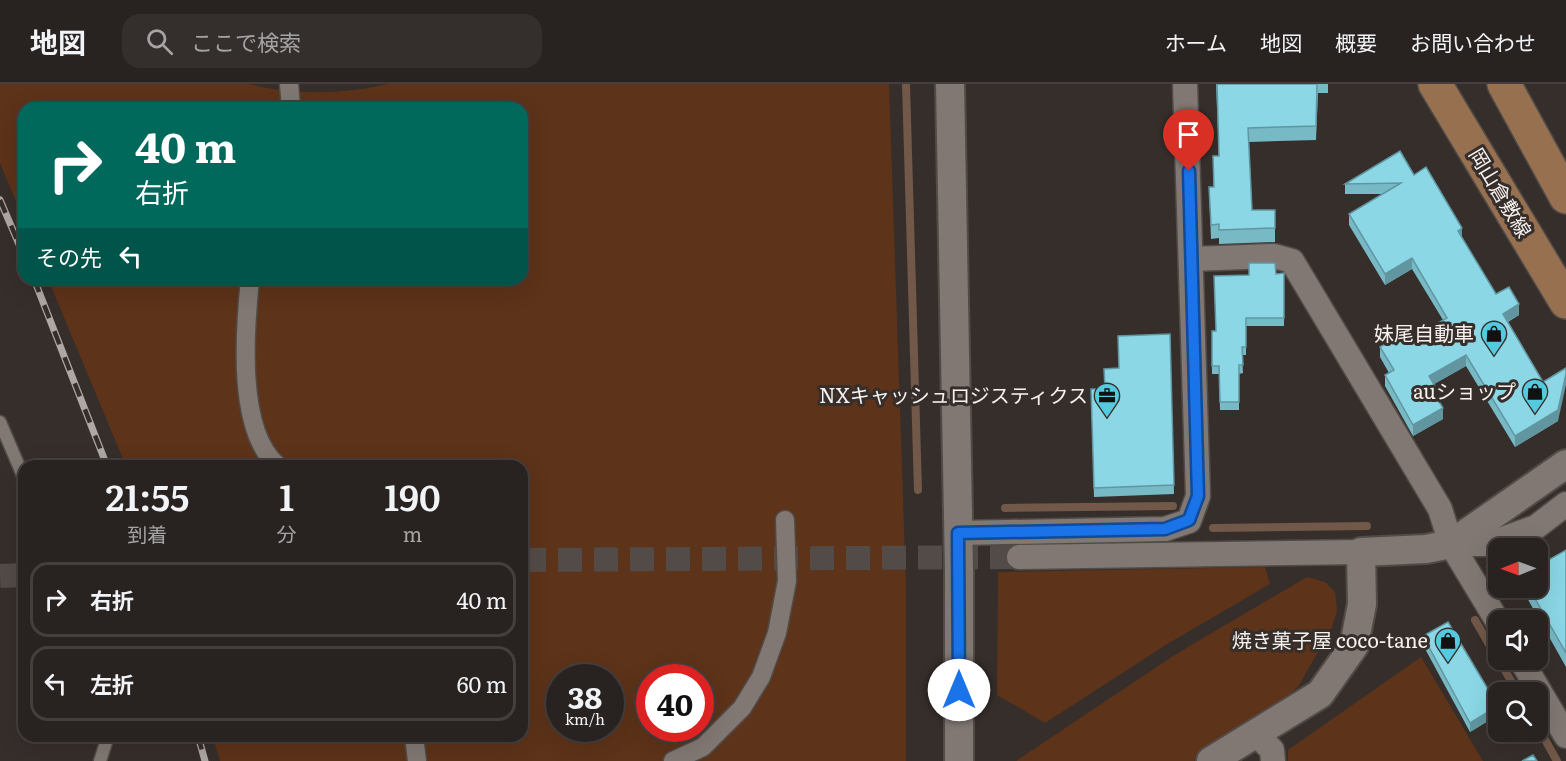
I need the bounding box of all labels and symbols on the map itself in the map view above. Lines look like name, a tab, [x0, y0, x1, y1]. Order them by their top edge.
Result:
pin	[1163, 109, 1214, 171]
street label: 岡山倉敷線	[1463, 141, 1540, 243]
place label: 妹尾自動車	[1374, 317, 1474, 347]
shop icon: 妹尾自動車	[1479, 319, 1509, 357]
place label: auショップ	[1413, 375, 1516, 405]
shop icon: auショップ	[1520, 377, 1550, 415]
place label: NXキャッシュロジスティクス	[819, 379, 1088, 409]
office icon: NXキャッシュロジスティクス	[1092, 381, 1122, 419]
north arrow	[1488, 538, 1548, 598]
place label: 焼き菓子屋 coco-tane	[1232, 624, 1428, 654]
shop icon: 焼き菓子屋 coco-tane	[1433, 626, 1463, 664]
position arrow	[927, 658, 991, 722]
speed limit sign: 40	[636, 664, 714, 742]

